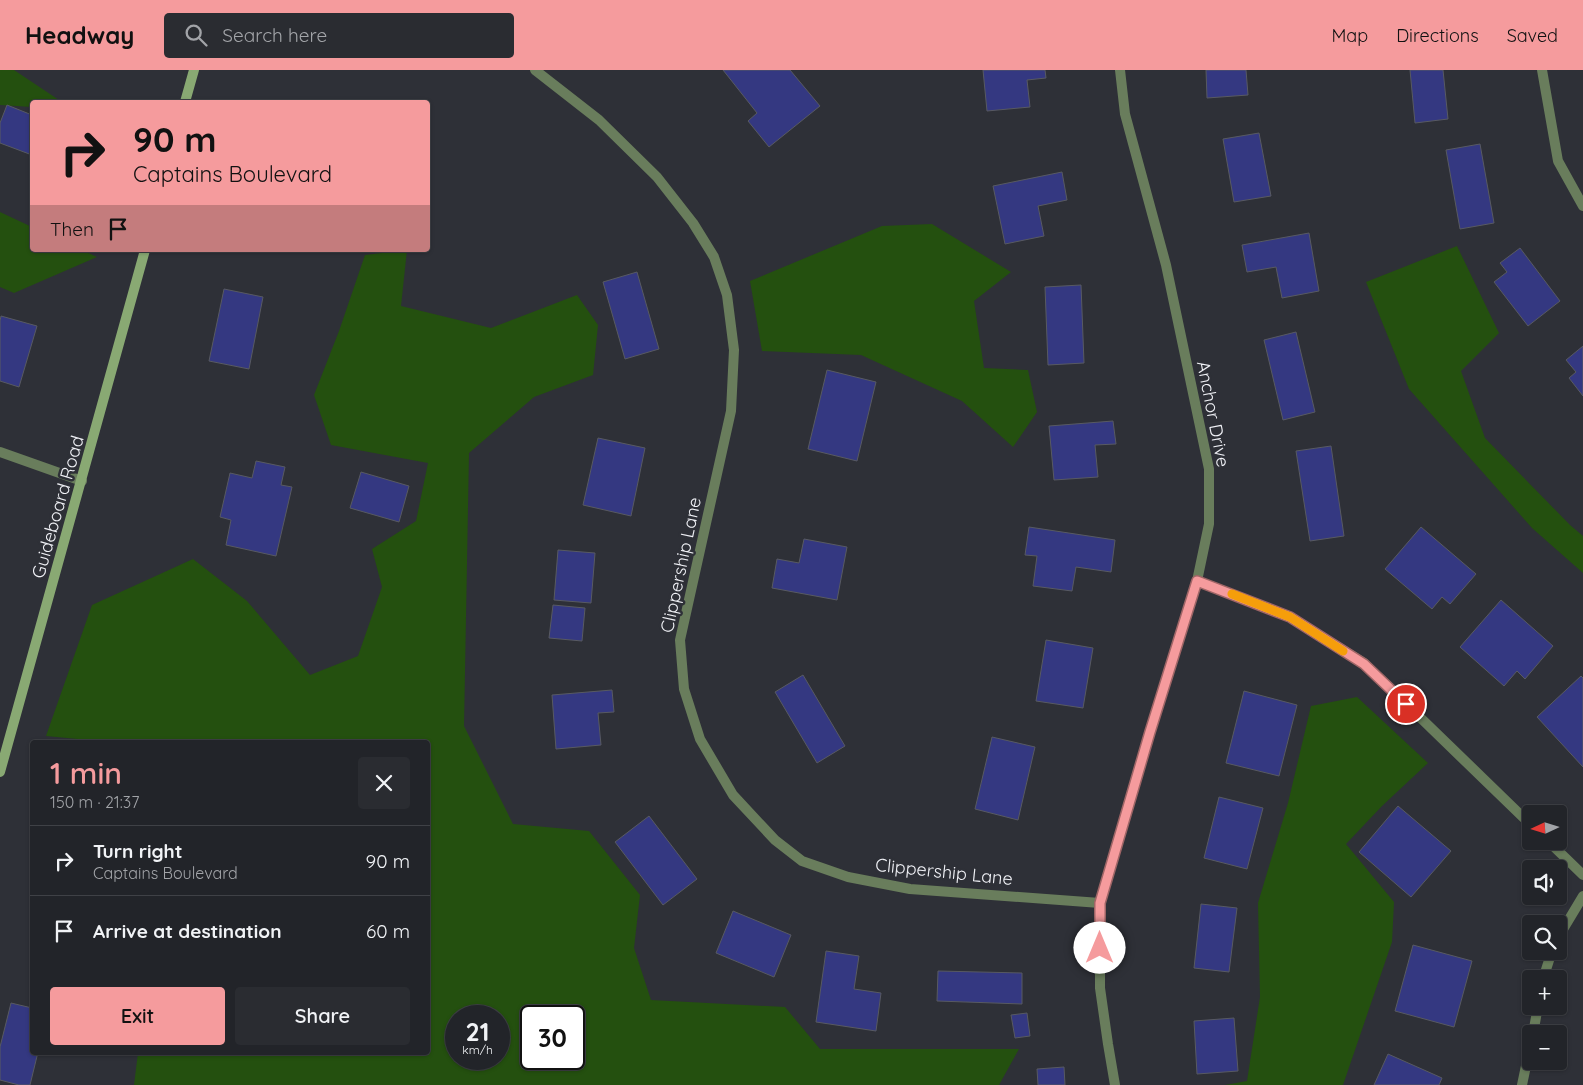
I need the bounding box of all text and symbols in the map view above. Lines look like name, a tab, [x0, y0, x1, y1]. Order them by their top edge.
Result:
search box	[164, 13, 514, 58]
text: Headway	[25, 20, 134, 50]
icon: search	[182, 21, 210, 49]
text: Search here	[222, 23, 327, 47]
text: Map	[1331, 24, 1368, 47]
text: Directions	[1396, 24, 1479, 47]
text: Saved	[1507, 24, 1558, 47]
text: 90 m	[133, 117, 216, 161]
icon: right	[50, 120, 115, 185]
text: Captains Boulevard	[133, 160, 332, 188]
icon: arrive	[104, 215, 132, 243]
text: Then	[50, 217, 94, 241]
street label: Anchor Drive	[1192, 359, 1235, 469]
street label: Guideboard Road	[26, 433, 89, 581]
street label: Clippership Lane	[655, 495, 706, 635]
pin	[1385, 683, 1427, 725]
icon: arrive	[1392, 690, 1420, 718]
text: 1 min	[50, 754, 122, 792]
button: close	[358, 757, 410, 809]
text: 150 m · 21:37	[50, 792, 139, 812]
north arrow	[1522, 805, 1568, 850]
map controls	[1522, 805, 1567, 1070]
text: Turn right	[93, 839, 182, 863]
icon: right	[50, 847, 78, 875]
text: 90 m	[366, 849, 410, 873]
street label: Clippership Lane	[874, 853, 1014, 890]
button: sound	[1522, 860, 1567, 905]
text: Captains Boulevard	[93, 863, 238, 883]
button: search	[1522, 915, 1567, 960]
icon: arrive	[50, 917, 78, 945]
text: Arrive at destination	[93, 919, 282, 943]
text: 60 m	[366, 919, 410, 943]
position arrow	[1073, 921, 1125, 973]
button: +	[1522, 970, 1567, 1015]
button: Exit	[50, 987, 225, 1045]
button: Share	[235, 987, 410, 1045]
speed limit sign: 30	[520, 1005, 585, 1070]
text: 21	[466, 1016, 489, 1047]
button: −	[1522, 1025, 1567, 1070]
text: km/h	[462, 1042, 493, 1057]

